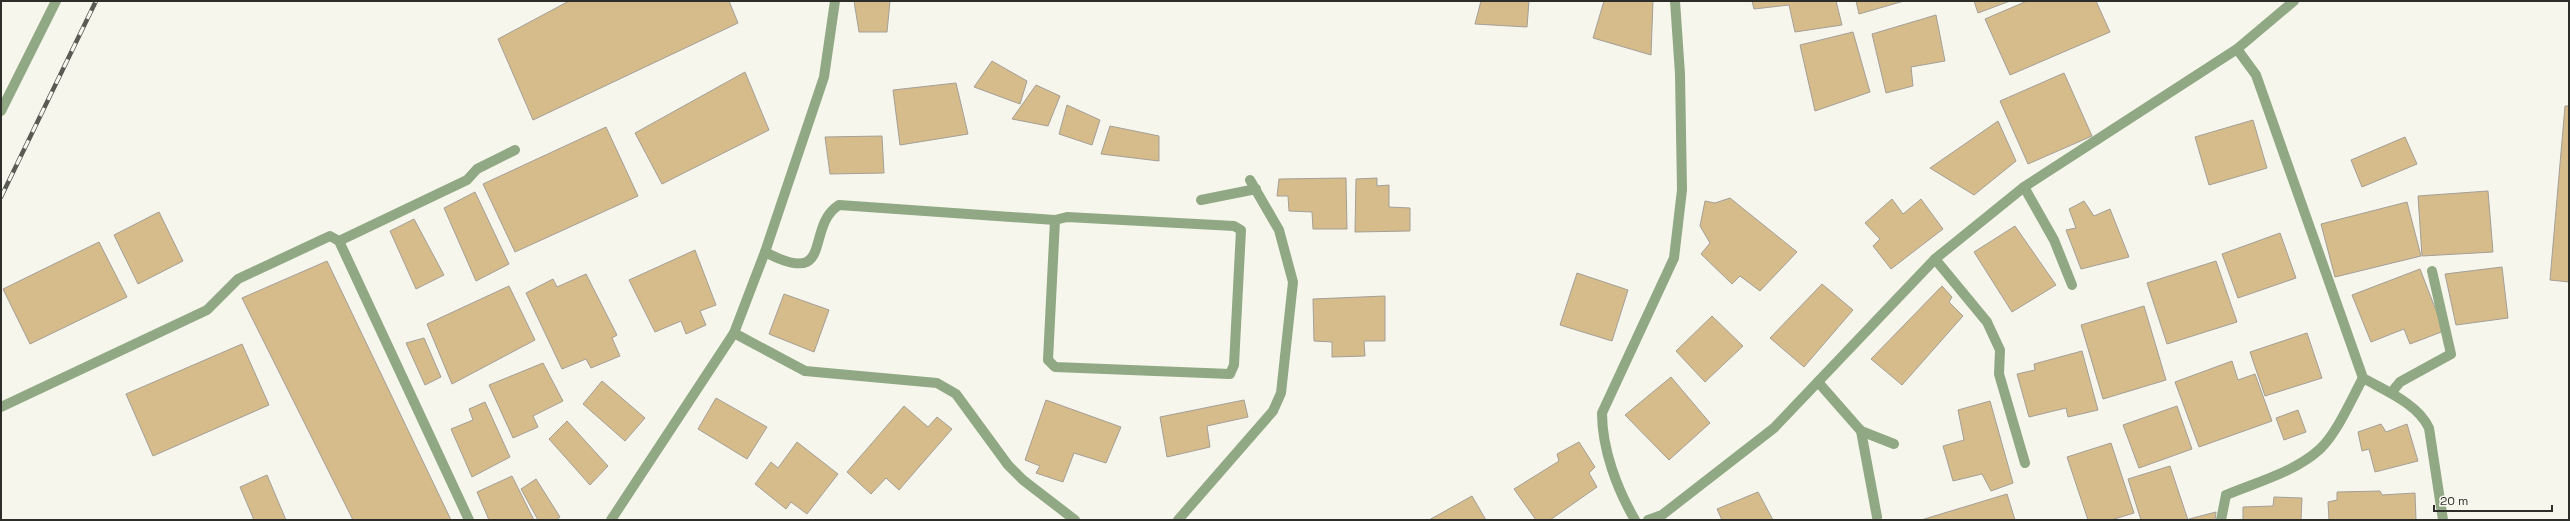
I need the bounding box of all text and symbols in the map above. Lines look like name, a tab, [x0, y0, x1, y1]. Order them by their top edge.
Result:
scale bar	[2434, 487, 2552, 513]
text: 20 m	[2440, 493, 2468, 509]

